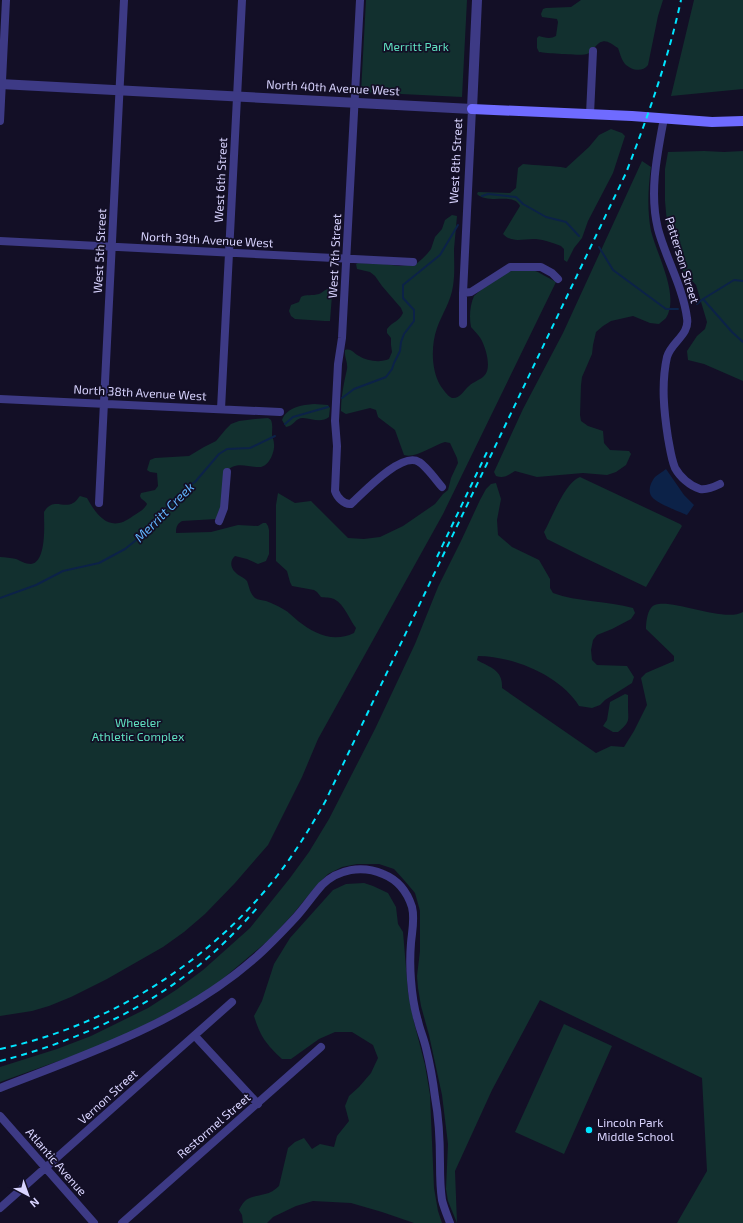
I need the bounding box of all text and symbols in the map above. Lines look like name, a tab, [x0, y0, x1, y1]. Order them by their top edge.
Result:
park label: Merritt Park	[383, 39, 449, 53]
street label: North 40th Avenue West	[266, 77, 401, 98]
street label: West 8th Street	[446, 117, 464, 204]
street label: West 6th Street	[211, 137, 229, 223]
street label: West 5th Street	[90, 208, 108, 294]
street label: West 7th Street	[325, 213, 343, 299]
street label: Patterson Street	[663, 215, 703, 305]
street label: North 39th Avenue West	[140, 229, 274, 249]
street label: North 38th Avenue West	[73, 382, 207, 402]
water label: Merritt Creek	[131, 479, 197, 545]
park label: Wheeler Athletic Complex	[92, 715, 185, 743]
street label: Vernon Street	[75, 1066, 140, 1127]
street label: Restormel Street	[174, 1089, 253, 1161]
place label: Lincoln Park Middle School	[597, 1115, 674, 1143]
street label: Atlantic Avenue	[24, 1125, 90, 1198]
marker: Lincoln Park Middle School	[584, 1125, 594, 1135]
north arrow	[8, 1175, 48, 1215]
text: N	[28, 1195, 42, 1210]

